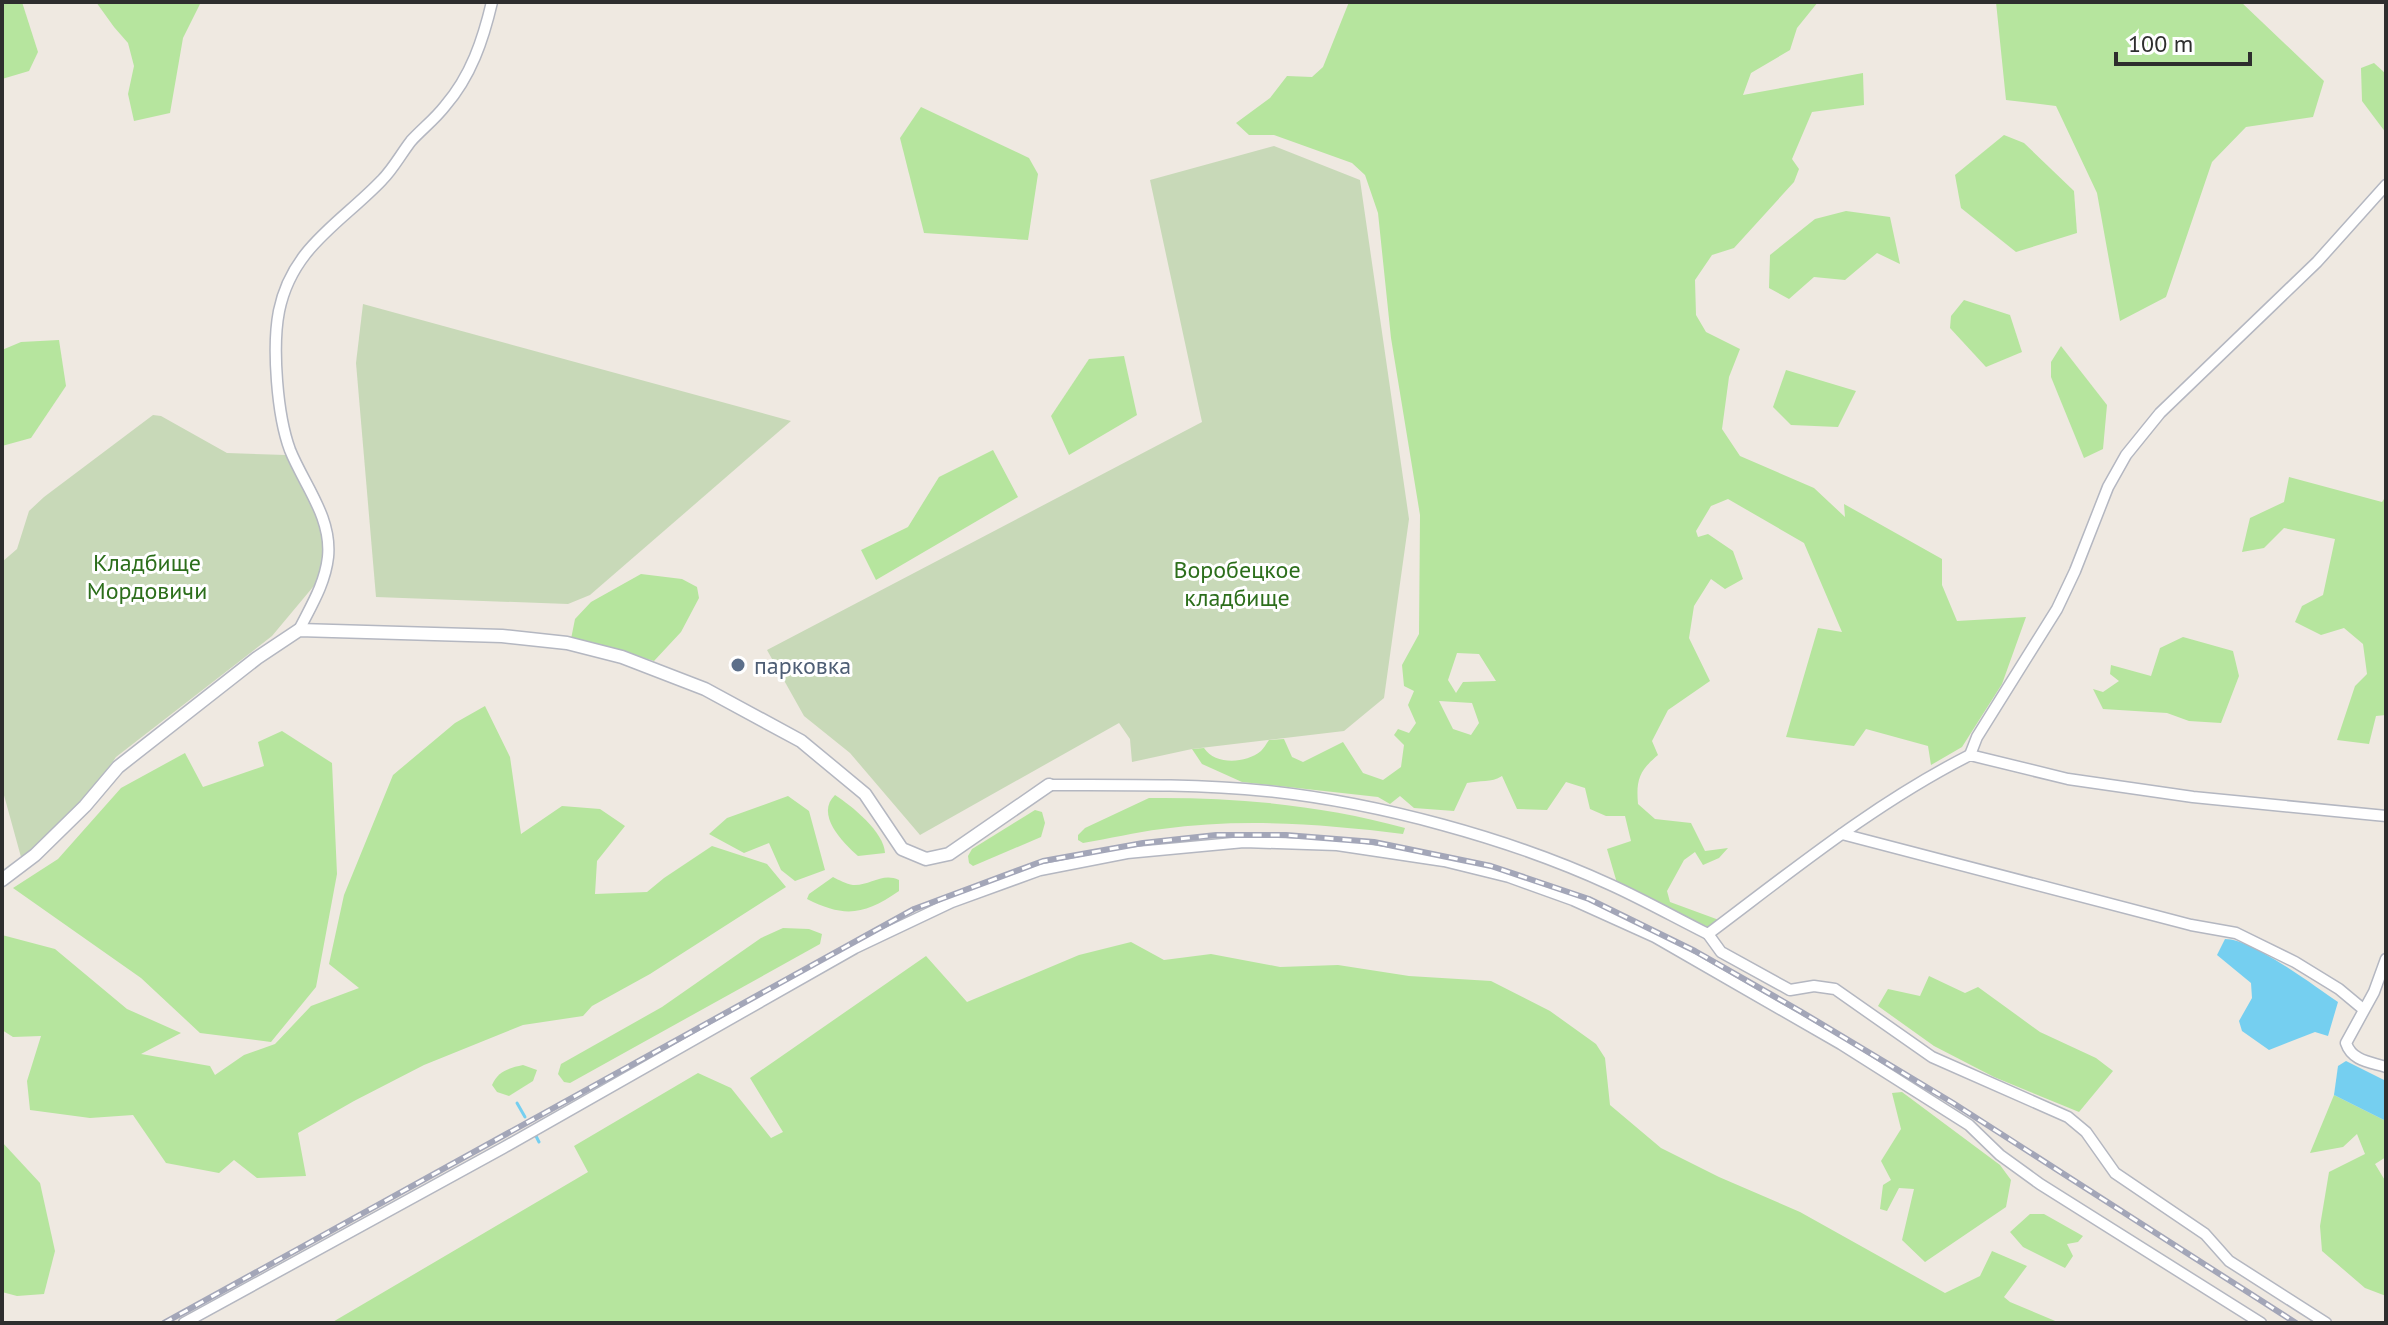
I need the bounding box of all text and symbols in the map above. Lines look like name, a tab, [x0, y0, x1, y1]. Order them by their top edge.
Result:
scale bar	[2116, 16, 2250, 66]
text: 100 m	[2128, 28, 2193, 59]
park label: Кладбище Мордовичи	[87, 547, 207, 606]
park label: Воробецкое кладбище	[1173, 554, 1301, 613]
place label: парковка	[754, 650, 851, 681]
marker: парковка	[729, 656, 747, 674]

